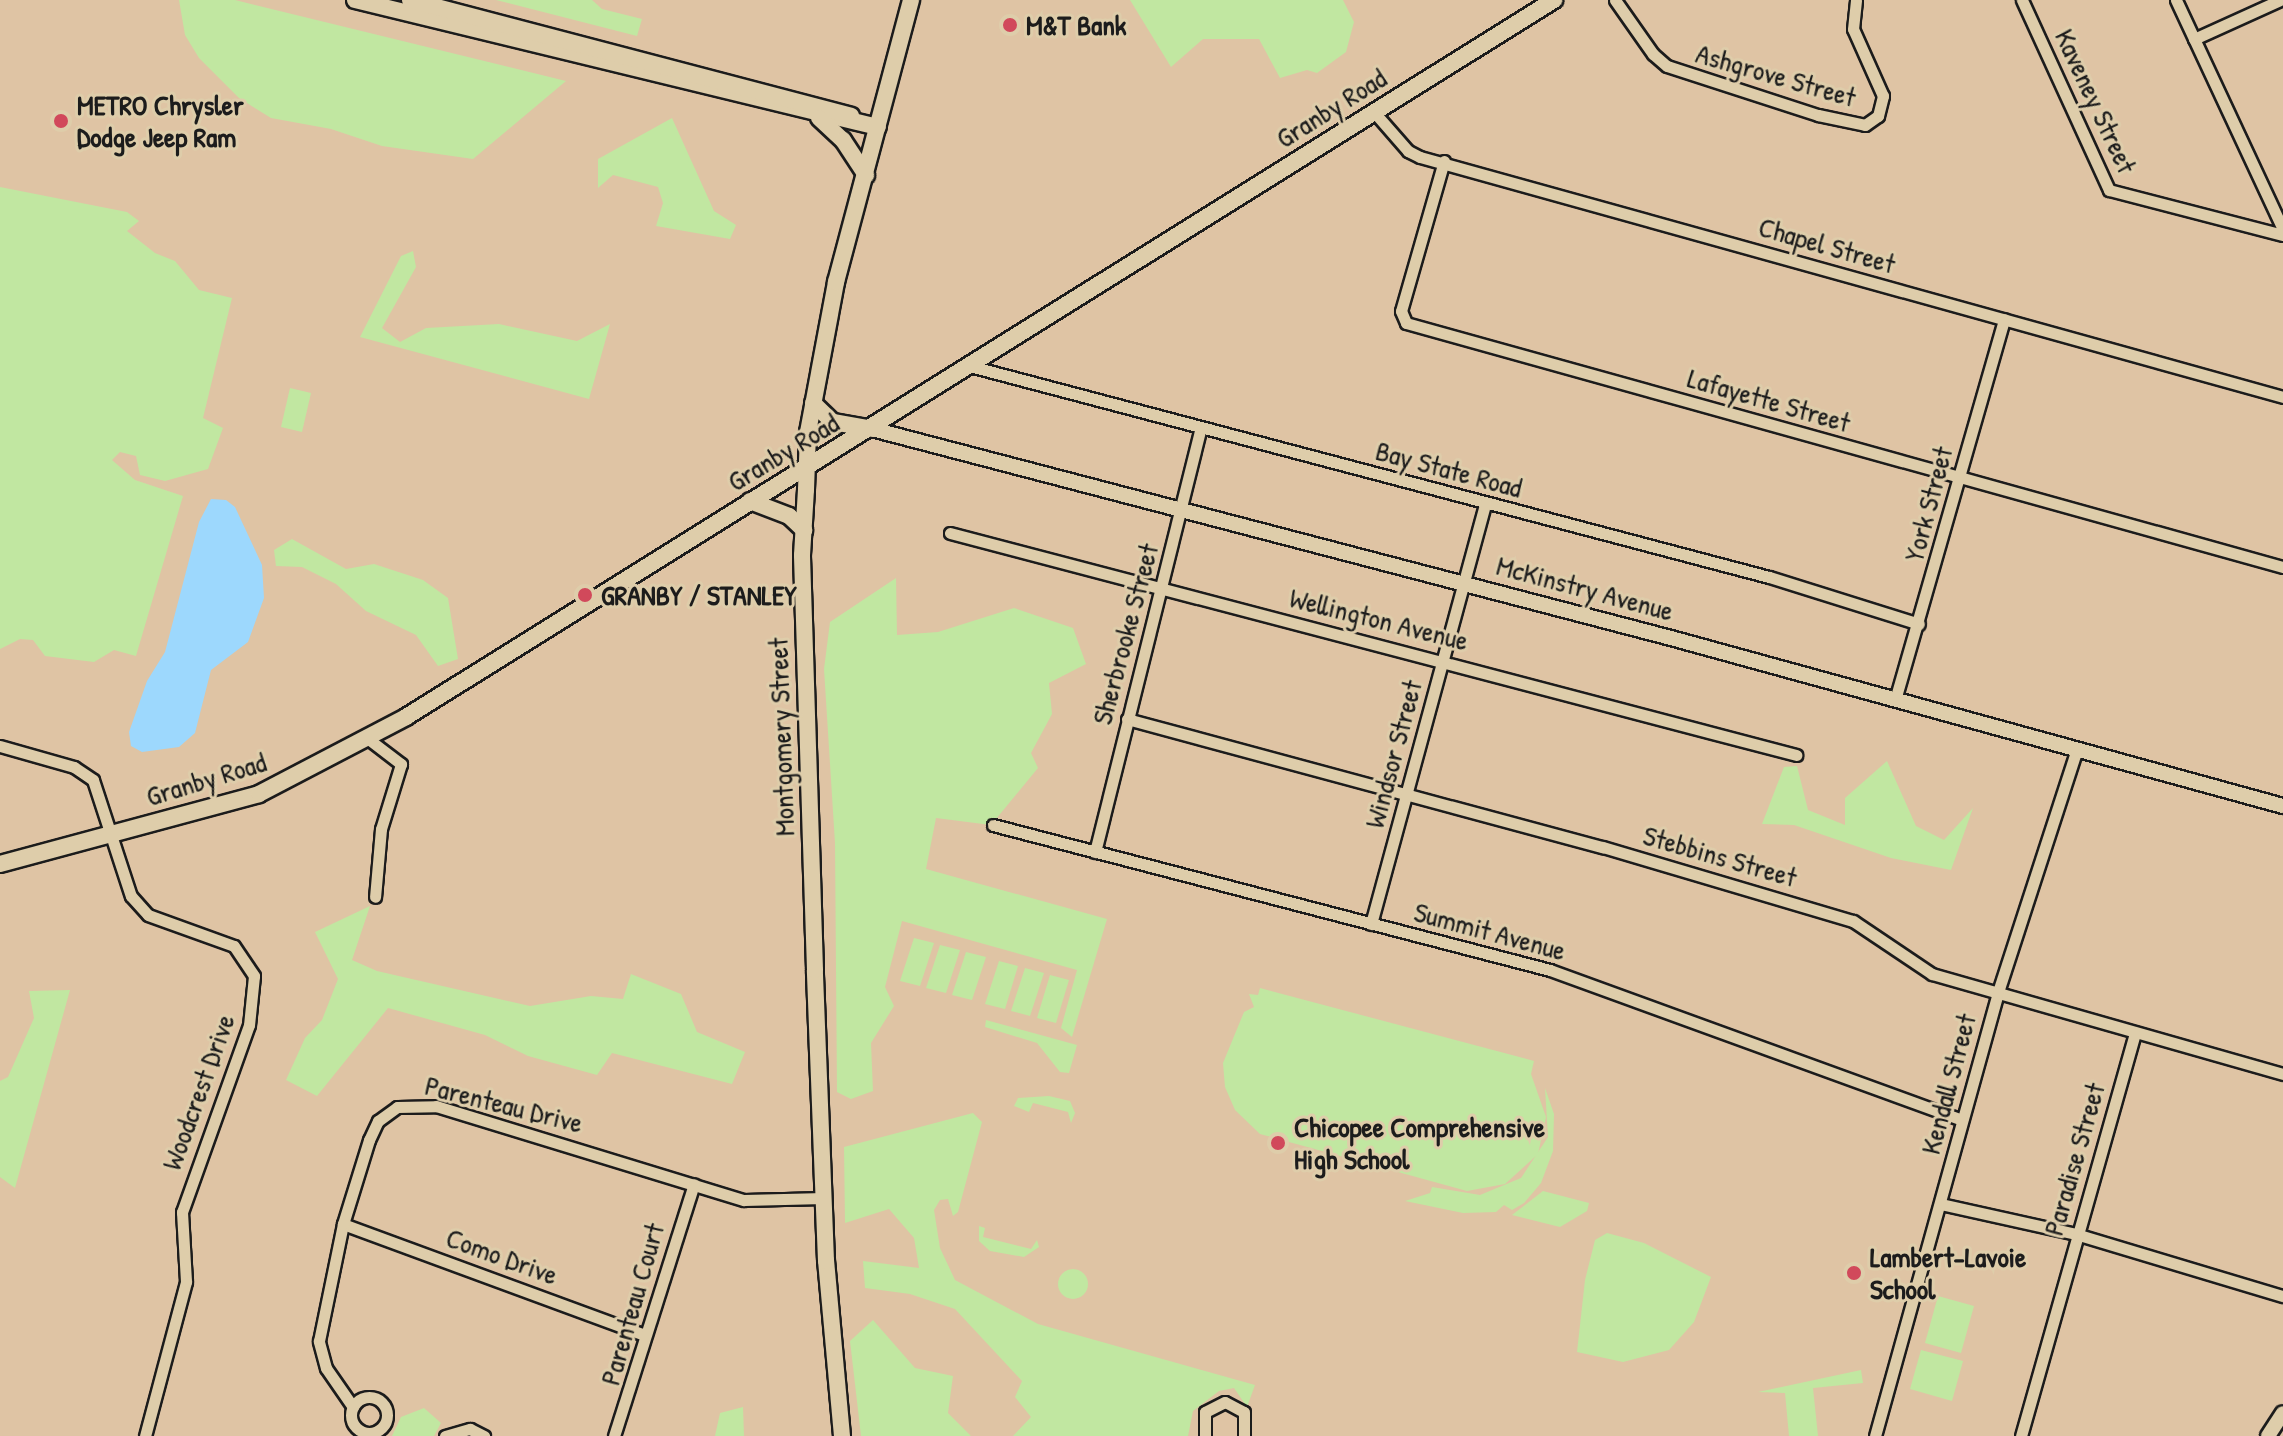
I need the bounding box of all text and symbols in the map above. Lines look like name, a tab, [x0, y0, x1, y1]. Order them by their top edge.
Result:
place label: M&T Bank	[1026, 8, 1126, 42]
marker: M&T Bank	[1001, 16, 1019, 34]
street label: Kaveney Street	[2048, 24, 2144, 178]
street label: Ashgrove Street	[1692, 36, 1860, 114]
street label: Granby Road	[1270, 61, 1392, 155]
place label: METRO Chrysler Dodge Jeep Ram	[77, 88, 244, 154]
marker: METRO Chrysler Dodge Jeep Ram	[52, 112, 70, 130]
street label: Chapel Street	[1755, 210, 1899, 280]
street label: Lafayette Street	[1684, 361, 1854, 439]
street label: Granby Road	[721, 406, 845, 498]
street label: Bay State Road	[1372, 433, 1526, 505]
street label: York Street	[1897, 443, 1959, 565]
street label: Sherbrooke Street	[1085, 540, 1165, 728]
street label: McKinstry Avenue	[1493, 548, 1677, 628]
place label: GRANBY / STANLEY	[601, 578, 797, 612]
street label: Wellington Avenue	[1286, 581, 1472, 657]
marker: GRANBY / STANLEY	[576, 586, 594, 604]
street label: Montgomery Street	[761, 637, 801, 837]
street label: Windsor Street	[1357, 676, 1429, 832]
street label: Granby Road	[142, 745, 270, 813]
street label: Stebbins Street	[1639, 818, 1801, 894]
street label: Summit Avenue	[1411, 895, 1569, 967]
street label: Woodcrest Drive	[154, 1010, 242, 1174]
street label: Kendall Street	[1913, 1010, 1983, 1158]
street label: Parenteau Drive	[422, 1068, 586, 1140]
street label: Paradise Street	[2036, 1079, 2112, 1239]
place label: Chicopee Comprehensive High School	[1294, 1110, 1545, 1176]
marker: Chicopee Comprehensive High School	[1269, 1134, 1287, 1152]
street label: Parenteau Court	[593, 1219, 671, 1389]
street label: Como Drive	[442, 1220, 562, 1292]
place label: Lambert-Lavoie School	[1870, 1240, 2026, 1306]
marker: Lambert-Lavoie School	[1845, 1264, 1863, 1282]

